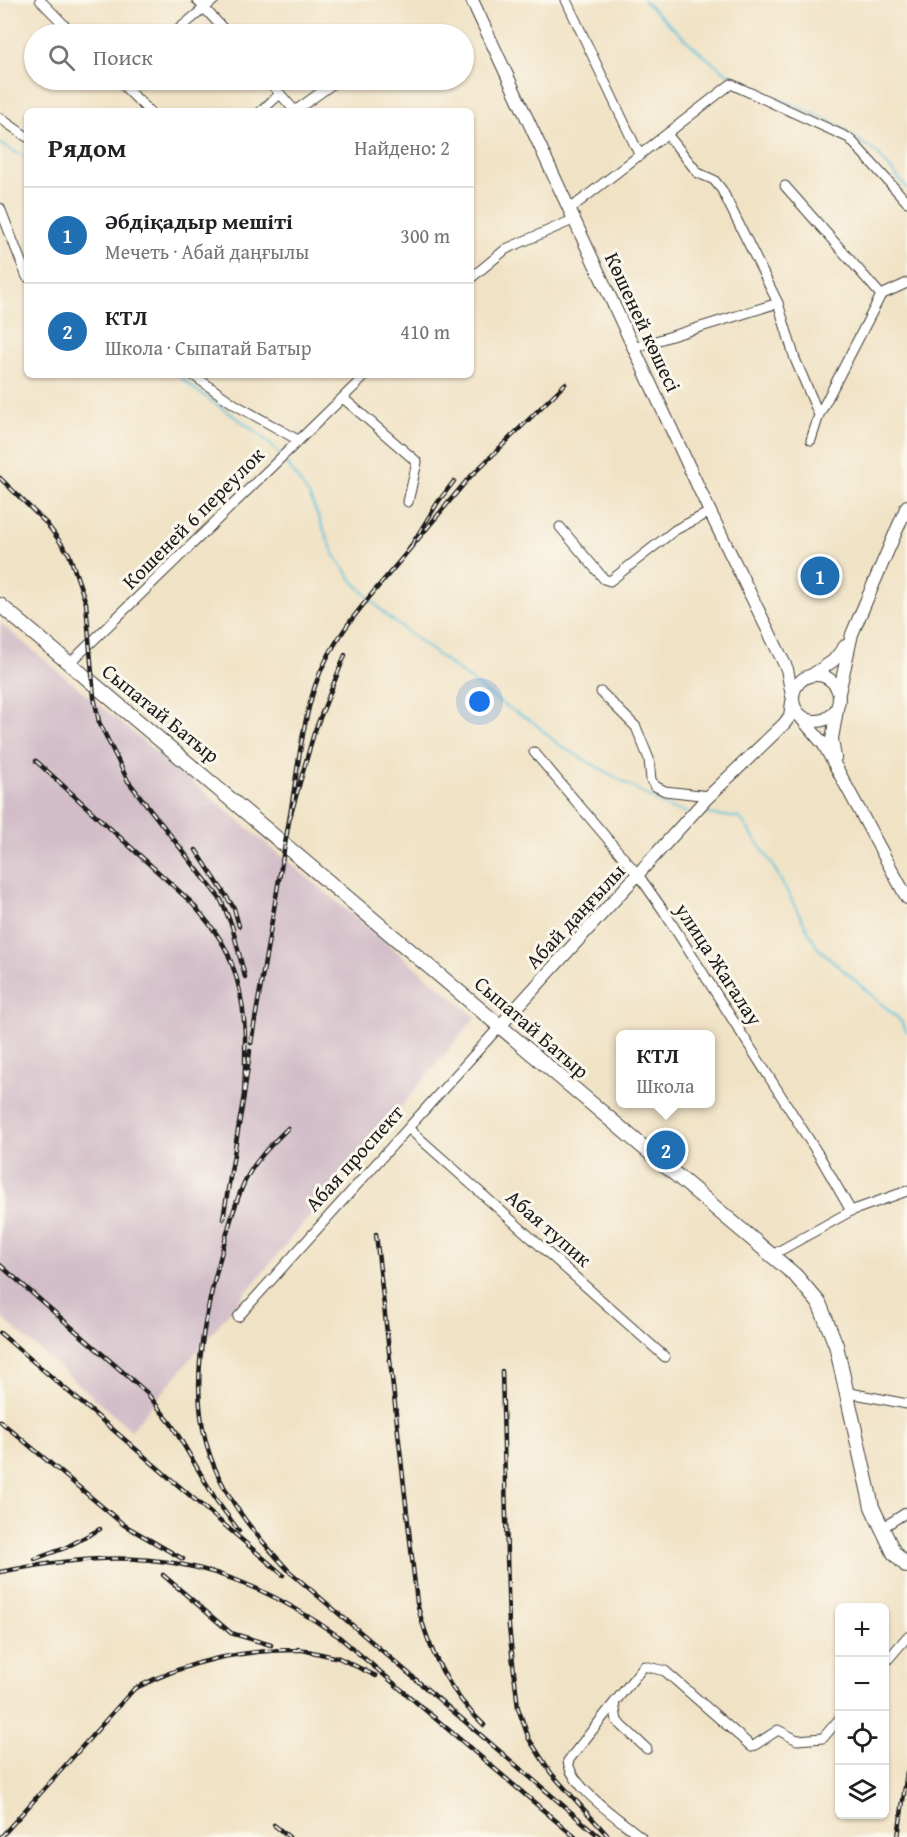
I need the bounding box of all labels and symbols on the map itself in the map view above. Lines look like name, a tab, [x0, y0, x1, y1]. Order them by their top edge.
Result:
street label: Көшеней көшесі	[597, 247, 689, 397]
street label: Кошеней 6 переулок	[115, 440, 271, 596]
pin: 1	[800, 554, 840, 598]
street label: Сыпатай Батыр	[96, 656, 226, 770]
your location	[465, 687, 494, 716]
street label: Абай даңғылы	[518, 856, 632, 976]
street label: улица Жагалау	[667, 896, 771, 1032]
street label: Сыпатай Батыр	[468, 968, 596, 1086]
street label: Абая проспект	[297, 1098, 411, 1218]
pin: 2	[646, 1128, 686, 1172]
street label: Абая тупик	[499, 1182, 599, 1274]

